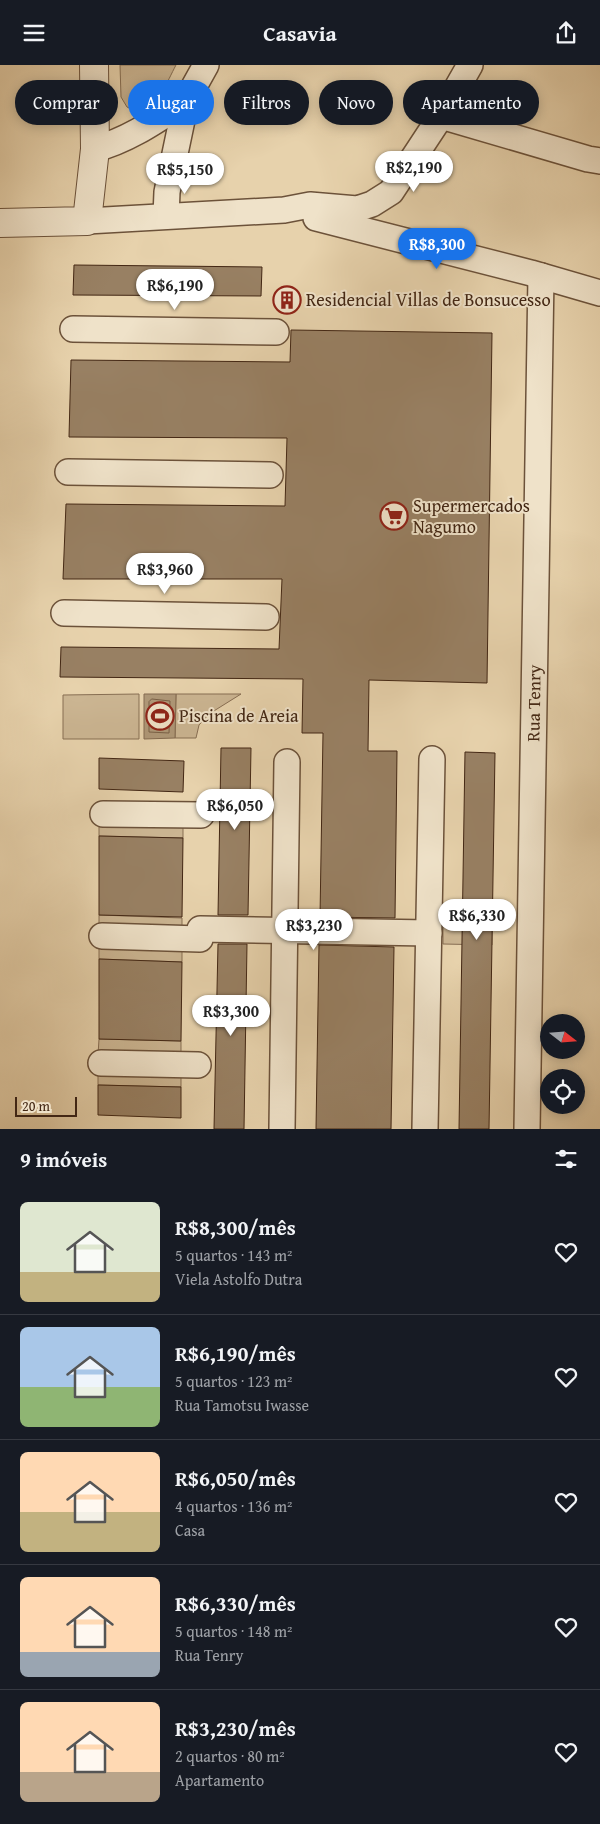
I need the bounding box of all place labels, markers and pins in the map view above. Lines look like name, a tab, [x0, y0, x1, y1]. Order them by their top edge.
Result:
pin: R$2,190	[368, 151, 460, 193]
pin: R$5,150	[139, 153, 231, 195]
pin: R$8,300	[391, 227, 483, 270]
pin: R$6,190	[129, 269, 221, 311]
building icon: Residencial Villas de Bonsucesso	[272, 285, 302, 315]
place label: Residencial Villas de Bonsucesso	[306, 286, 551, 313]
place label: Supermercados Nagumo	[413, 492, 530, 540]
supermarket icon: Supermercados Nagumo	[379, 501, 409, 531]
pin: R$3,960	[119, 553, 211, 595]
sports icon: Piscina de Areia	[145, 701, 175, 731]
place label: Piscina de Areia	[179, 702, 299, 729]
pin: R$6,050	[189, 789, 281, 831]
pin: R$6,330	[431, 899, 523, 941]
pin: R$3,230	[268, 909, 360, 951]
pin: R$3,300	[185, 995, 277, 1037]

